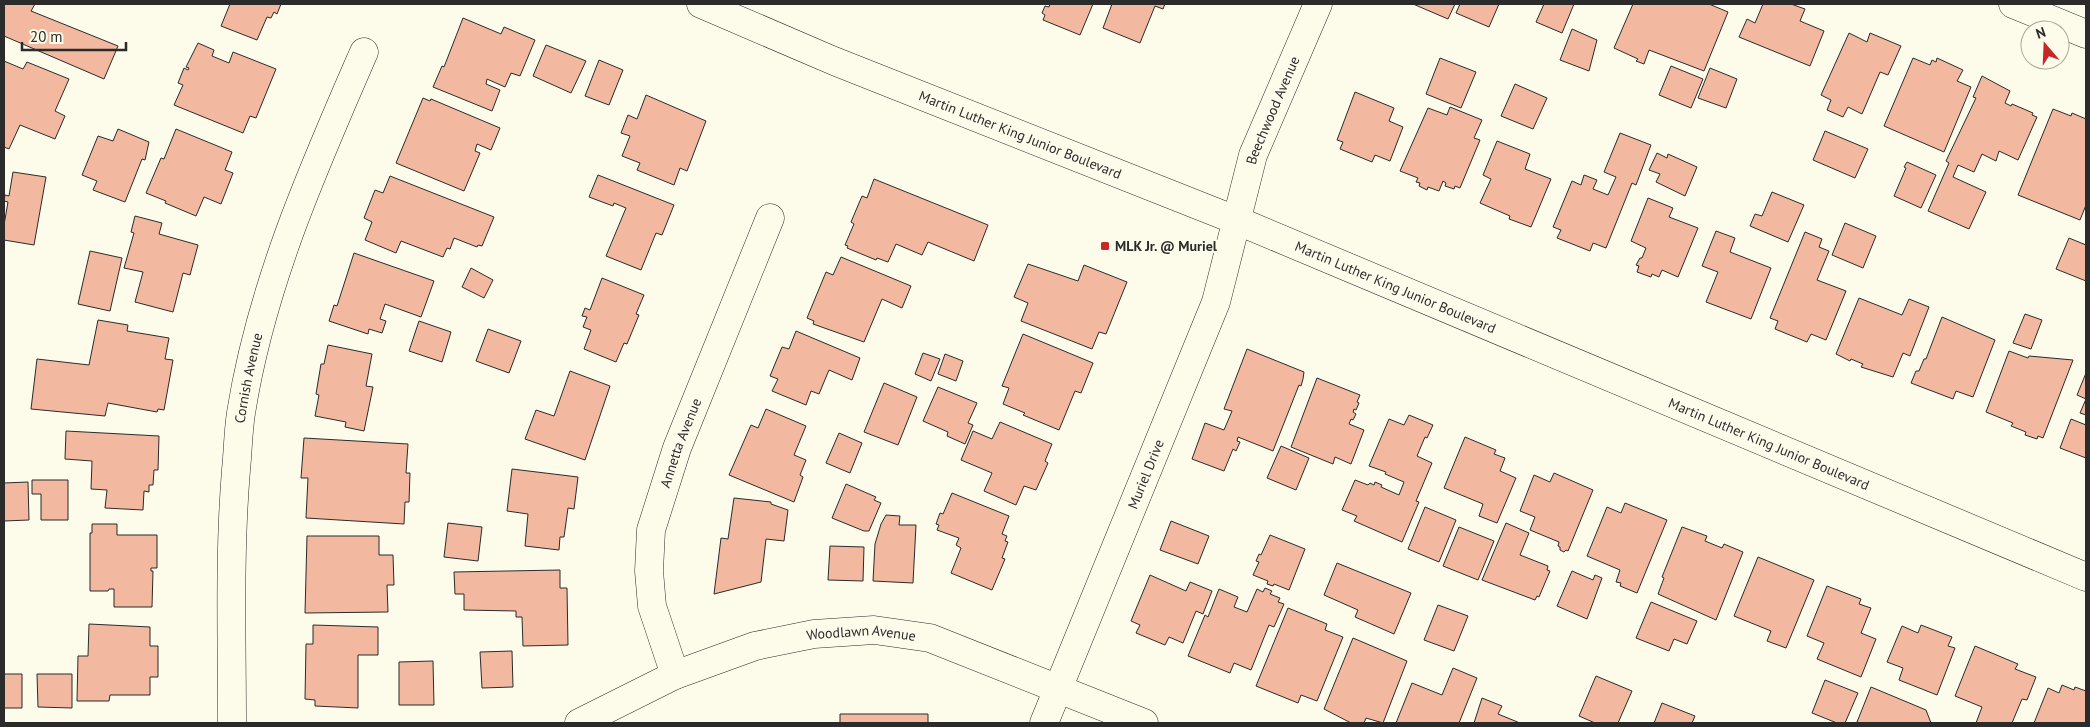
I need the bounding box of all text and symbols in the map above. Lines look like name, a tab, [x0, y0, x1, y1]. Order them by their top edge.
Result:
scale bar	[22, 20, 126, 52]
north arrow	[2020, 20, 2070, 70]
text: N	[2033, 23, 2048, 43]
text: 20 m	[30, 27, 63, 46]
street label: Beechwood Avenue	[1242, 54, 1303, 166]
street label: Martin Luther King Junior Boulevard	[916, 87, 1124, 183]
place label: MLK Jr. @ Muriel	[1115, 237, 1218, 255]
street label: Martin Luther King Junior Boulevard	[1292, 237, 1499, 337]
marker: MLK Jr. @ Muriel	[1099, 240, 1111, 252]
street label: Cornish Avenue	[231, 331, 267, 424]
street label: Martin Luther King Junior Boulevard	[1666, 394, 1872, 494]
street label: Annetta Avenue	[656, 395, 705, 490]
street label: Muriel Drive	[1123, 437, 1168, 511]
street label: Woodlawn Avenue	[805, 621, 917, 645]

